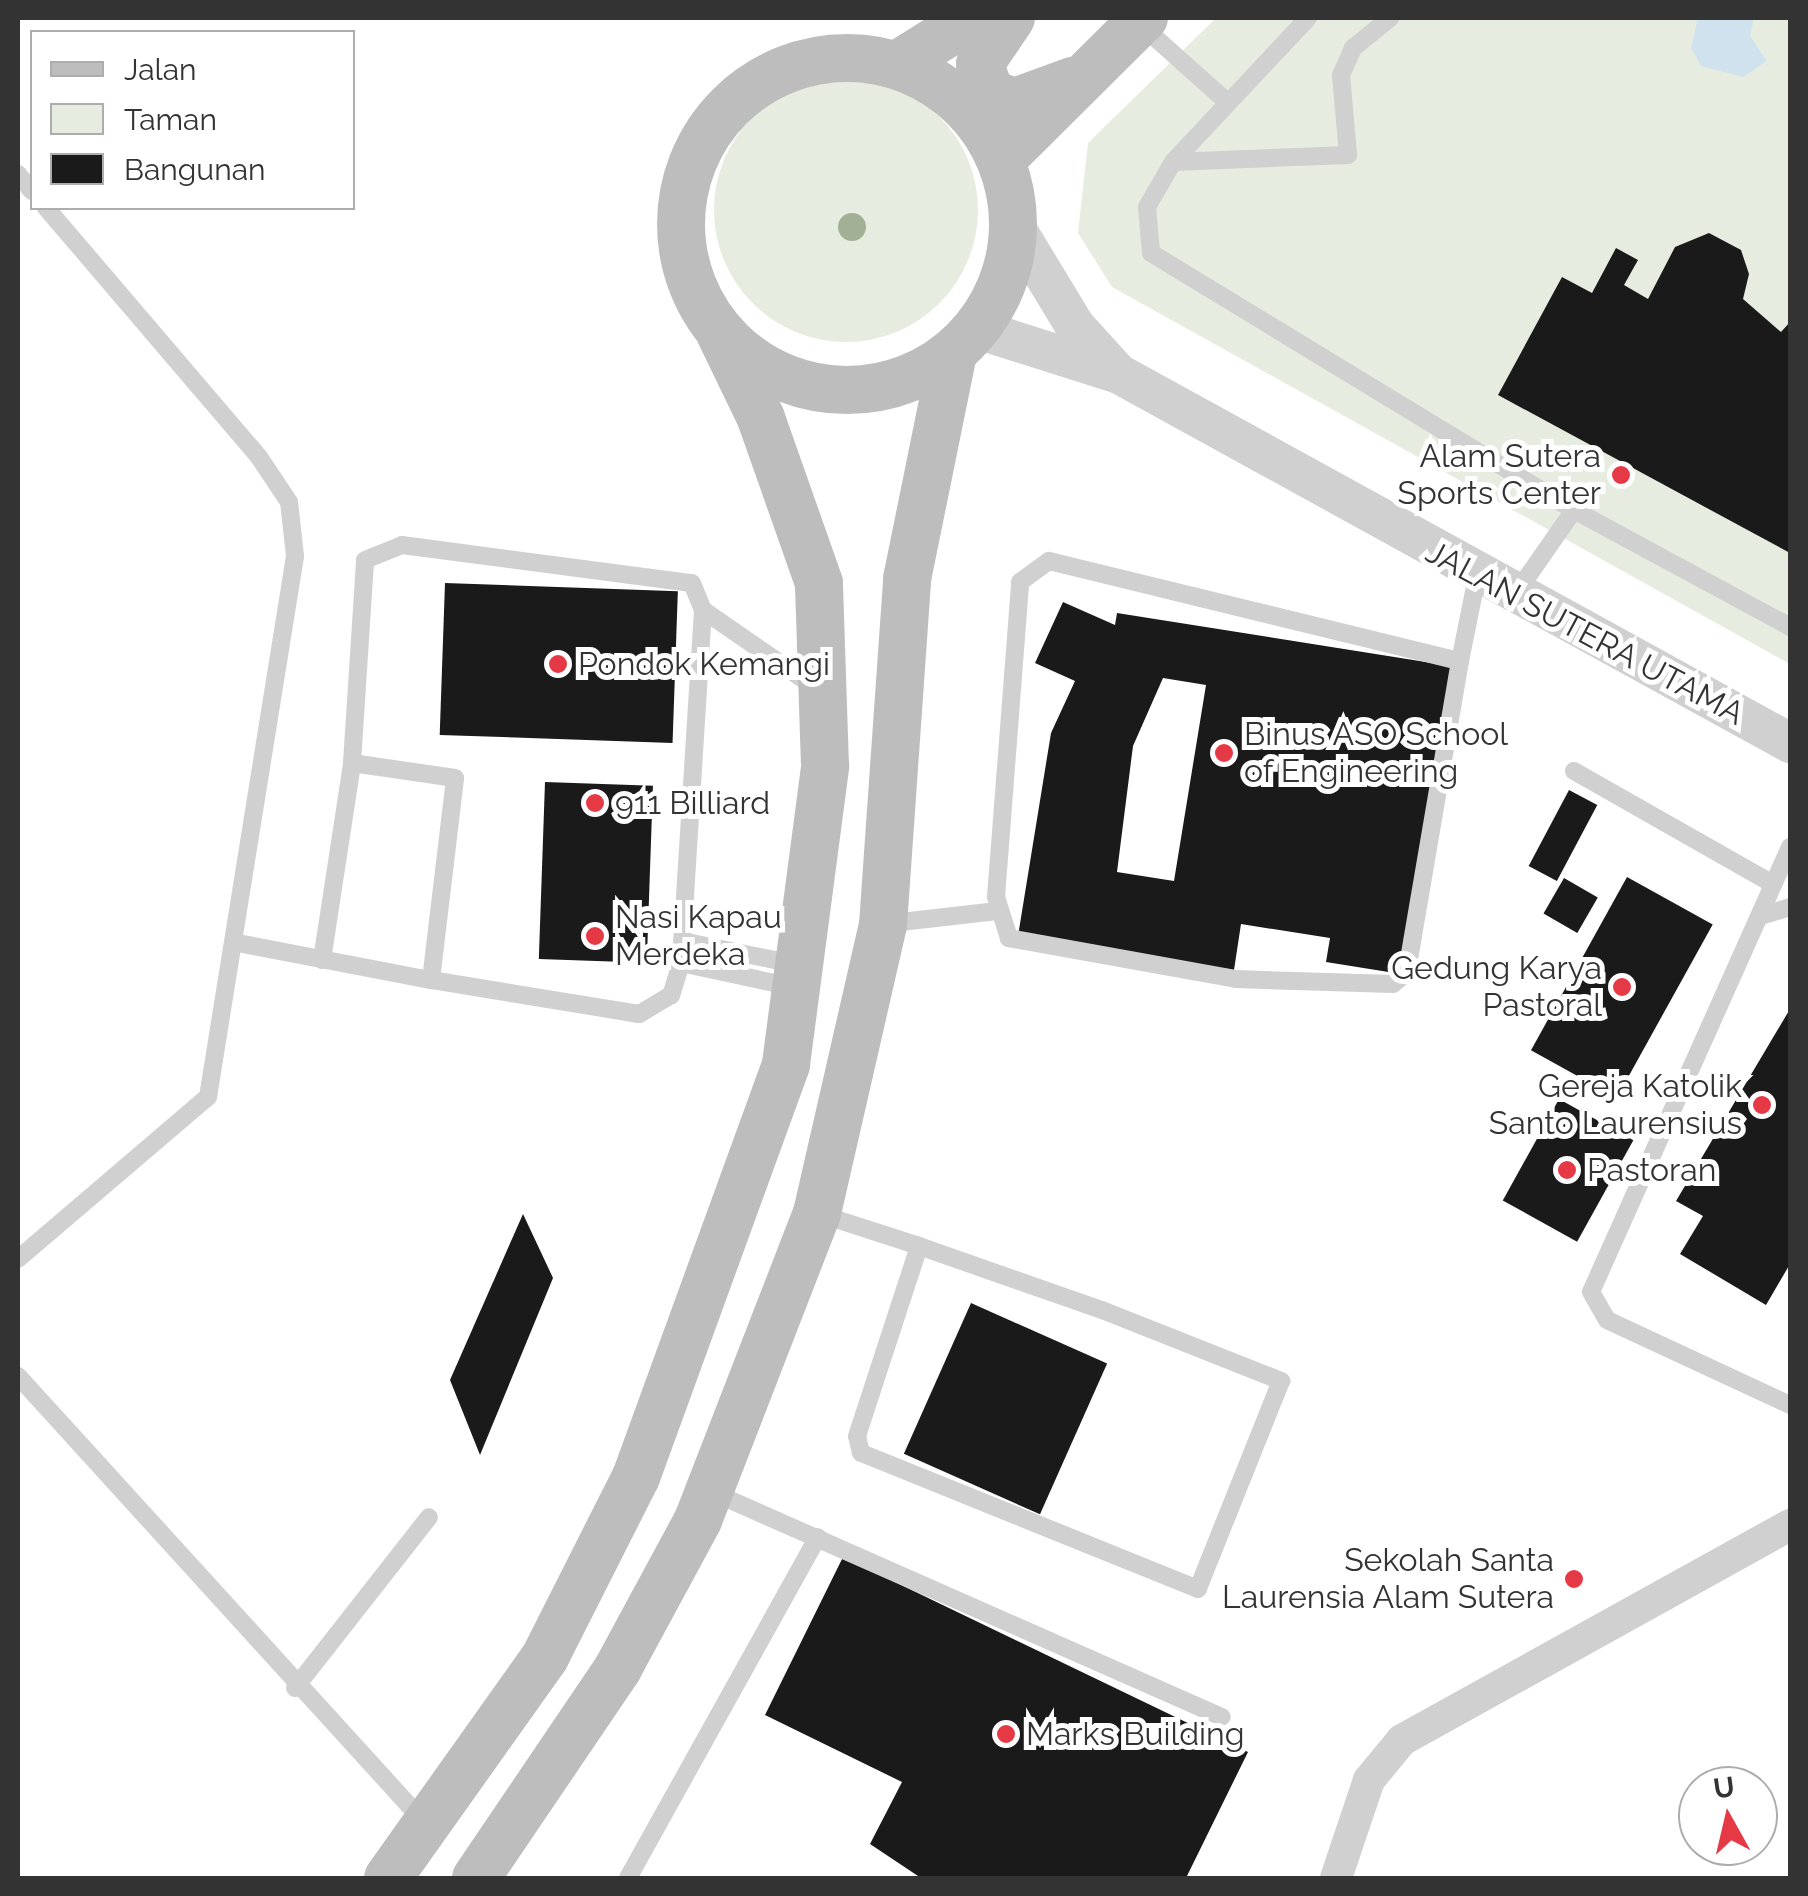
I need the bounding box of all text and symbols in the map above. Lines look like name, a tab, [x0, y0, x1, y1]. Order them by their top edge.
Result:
legend	[30, 30, 355, 210]
text: Jalan	[124, 52, 197, 87]
text: Taman	[124, 102, 217, 137]
text: Bangunan	[124, 152, 266, 187]
place label: Alam Sutera Sports Center	[1398, 438, 1601, 513]
marker: Alam Sutera Sports Center	[1610, 464, 1632, 486]
street label: JALAN SUTERA UTAMA	[1419, 533, 1751, 733]
place label: Pondok Kemangi	[578, 645, 830, 683]
marker: Pondok Kemangi	[547, 653, 569, 675]
place label: Binus ASO School of Engineering	[1244, 716, 1509, 791]
marker: Binus ASO School of Engineering	[1213, 742, 1235, 764]
place label: 911 Billiard	[615, 784, 770, 822]
marker: 911 Billiard	[584, 792, 606, 814]
place label: Nasi Kapau Merdeka	[615, 899, 782, 974]
marker: Nasi Kapau Merdeka	[584, 925, 606, 947]
place label: Gedung Karya Pastoral	[1391, 950, 1602, 1025]
marker: Gedung Karya Pastoral	[1611, 976, 1633, 998]
place label: Gereja Katolik Santo Laurensius	[1489, 1068, 1742, 1143]
marker: Gereja Katolik Santo Laurensius	[1751, 1094, 1773, 1116]
place label: Pastoran	[1587, 1151, 1716, 1189]
marker: Pastoran	[1556, 1159, 1578, 1181]
place label: Sekolah Santa Laurensia Alam Sutera	[1221, 1542, 1554, 1617]
marker: Sekolah Santa Laurensia Alam Sutera	[1563, 1568, 1585, 1590]
place label: Marks Building	[1026, 1715, 1244, 1753]
marker: Marks Building	[995, 1723, 1017, 1745]
north arrow	[1678, 1766, 1778, 1866]
text: U	[1711, 1770, 1737, 1806]

